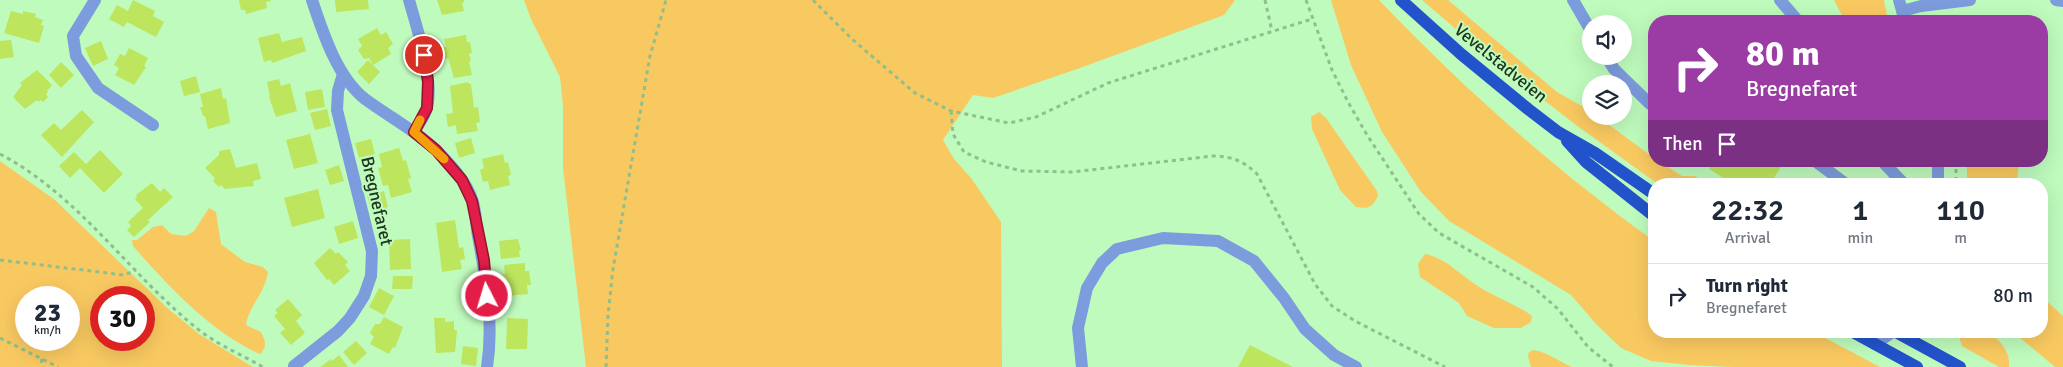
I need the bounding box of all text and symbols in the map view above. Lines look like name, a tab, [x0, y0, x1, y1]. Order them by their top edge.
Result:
map controls	[1582, 15, 1632, 125]
button: sound	[1582, 15, 1632, 65]
street label: Vevelstadveien	[1450, 19, 1552, 107]
text: 80 m	[1746, 32, 1820, 75]
pin	[403, 34, 445, 76]
icon: right	[1663, 35, 1728, 100]
icon: arrive	[410, 41, 438, 69]
button: layers	[1582, 75, 1632, 125]
text: Bregnefaret	[1746, 75, 1857, 102]
icon: arrive	[1713, 130, 1741, 158]
text: Then	[1663, 132, 1703, 156]
street label: Bregnefaret	[356, 154, 398, 248]
text: 22:32	[1711, 192, 1784, 229]
text: 1	[1852, 192, 1868, 229]
text: 110	[1936, 192, 1985, 229]
text: Arrival	[1725, 228, 1771, 248]
text: min	[1847, 228, 1873, 248]
text: m	[1954, 228, 1967, 248]
position arrow	[460, 269, 512, 321]
text: Turn right	[1706, 274, 1788, 298]
icon: right	[1663, 282, 1691, 310]
text: 80 m	[1993, 284, 2033, 308]
speed limit sign: 30	[90, 286, 155, 351]
text: 23	[34, 297, 61, 328]
text: Bregnefaret	[1706, 298, 1787, 318]
text: km/h	[34, 323, 61, 338]

